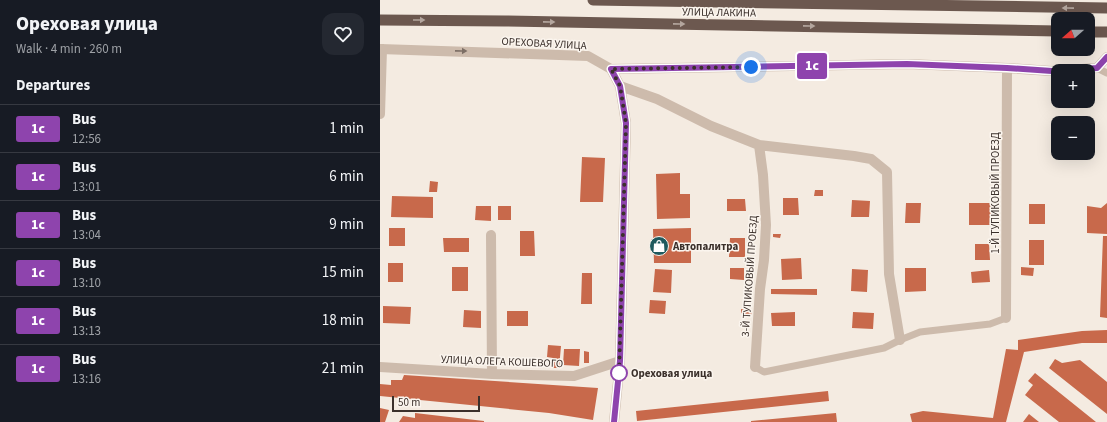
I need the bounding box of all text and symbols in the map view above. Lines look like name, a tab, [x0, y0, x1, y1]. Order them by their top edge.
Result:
street label: УЛИЦА ЛАКИНА	[682, 4, 756, 21]
one-way arrow	[1062, 4, 1074, 11]
text: Ореховая улица	[16, 11, 158, 38]
north arrow	[1051, 12, 1095, 56]
map controls	[1051, 12, 1095, 160]
button: heart	[322, 13, 364, 55]
one-way arrow	[413, 17, 426, 23]
one-way arrow	[543, 18, 555, 25]
one-way arrow	[673, 21, 686, 27]
one-way arrow	[803, 23, 815, 30]
street label: ОРЕХОВАЯ УЛИЦА	[501, 34, 587, 53]
text: Walk · 4 min · 260 m	[16, 40, 122, 58]
one-way arrow	[455, 48, 468, 54]
line badge: 1с	[794, 53, 830, 79]
text: 1с	[805, 56, 819, 76]
your location	[741, 57, 761, 77]
button: +	[1051, 64, 1095, 108]
text: Departures	[16, 75, 90, 96]
text: Bus	[72, 109, 96, 130]
button: −	[1051, 116, 1095, 160]
text: 1 min	[329, 118, 364, 139]
text: 1с	[31, 119, 45, 139]
text: 12:56	[72, 130, 101, 148]
street label: 1-Й ТУПИКОВЫЙ ПРОЕЗД	[988, 132, 1003, 254]
text: Bus	[72, 157, 96, 178]
text: 6 min	[329, 166, 364, 187]
text: 1с	[31, 167, 45, 187]
text: 13:01	[72, 178, 101, 196]
text: Bus	[72, 205, 96, 226]
text: 9 min	[329, 214, 364, 235]
text: 1с	[31, 215, 45, 235]
street label: 3-Й ТУПИКОВЫЙ ПРОЕЗД	[738, 215, 761, 337]
text: 13:04	[72, 226, 101, 244]
shop icon: Автопалитра	[648, 235, 670, 257]
place label: Автопалитра	[672, 239, 739, 254]
text: Bus	[72, 253, 96, 274]
text: 15 min	[322, 262, 364, 283]
text: 1с	[31, 263, 45, 283]
text: 13:10	[72, 274, 101, 292]
text: Bus	[72, 301, 96, 322]
text: 18 min	[322, 310, 364, 331]
text: 1с	[31, 311, 45, 331]
text: 13:13	[72, 322, 101, 340]
text: Bus	[72, 349, 96, 370]
street label: УЛИЦА ОЛЕГА КОШЕВОГО	[441, 352, 563, 371]
text: 21 min	[322, 358, 364, 379]
text: 1с	[31, 359, 45, 379]
marker: Ореховая улица	[610, 364, 628, 382]
place label: Ореховая улица	[631, 366, 713, 381]
text: 13:16	[72, 370, 101, 388]
scale bar	[392, 394, 480, 413]
text: 50 m	[398, 395, 420, 410]

